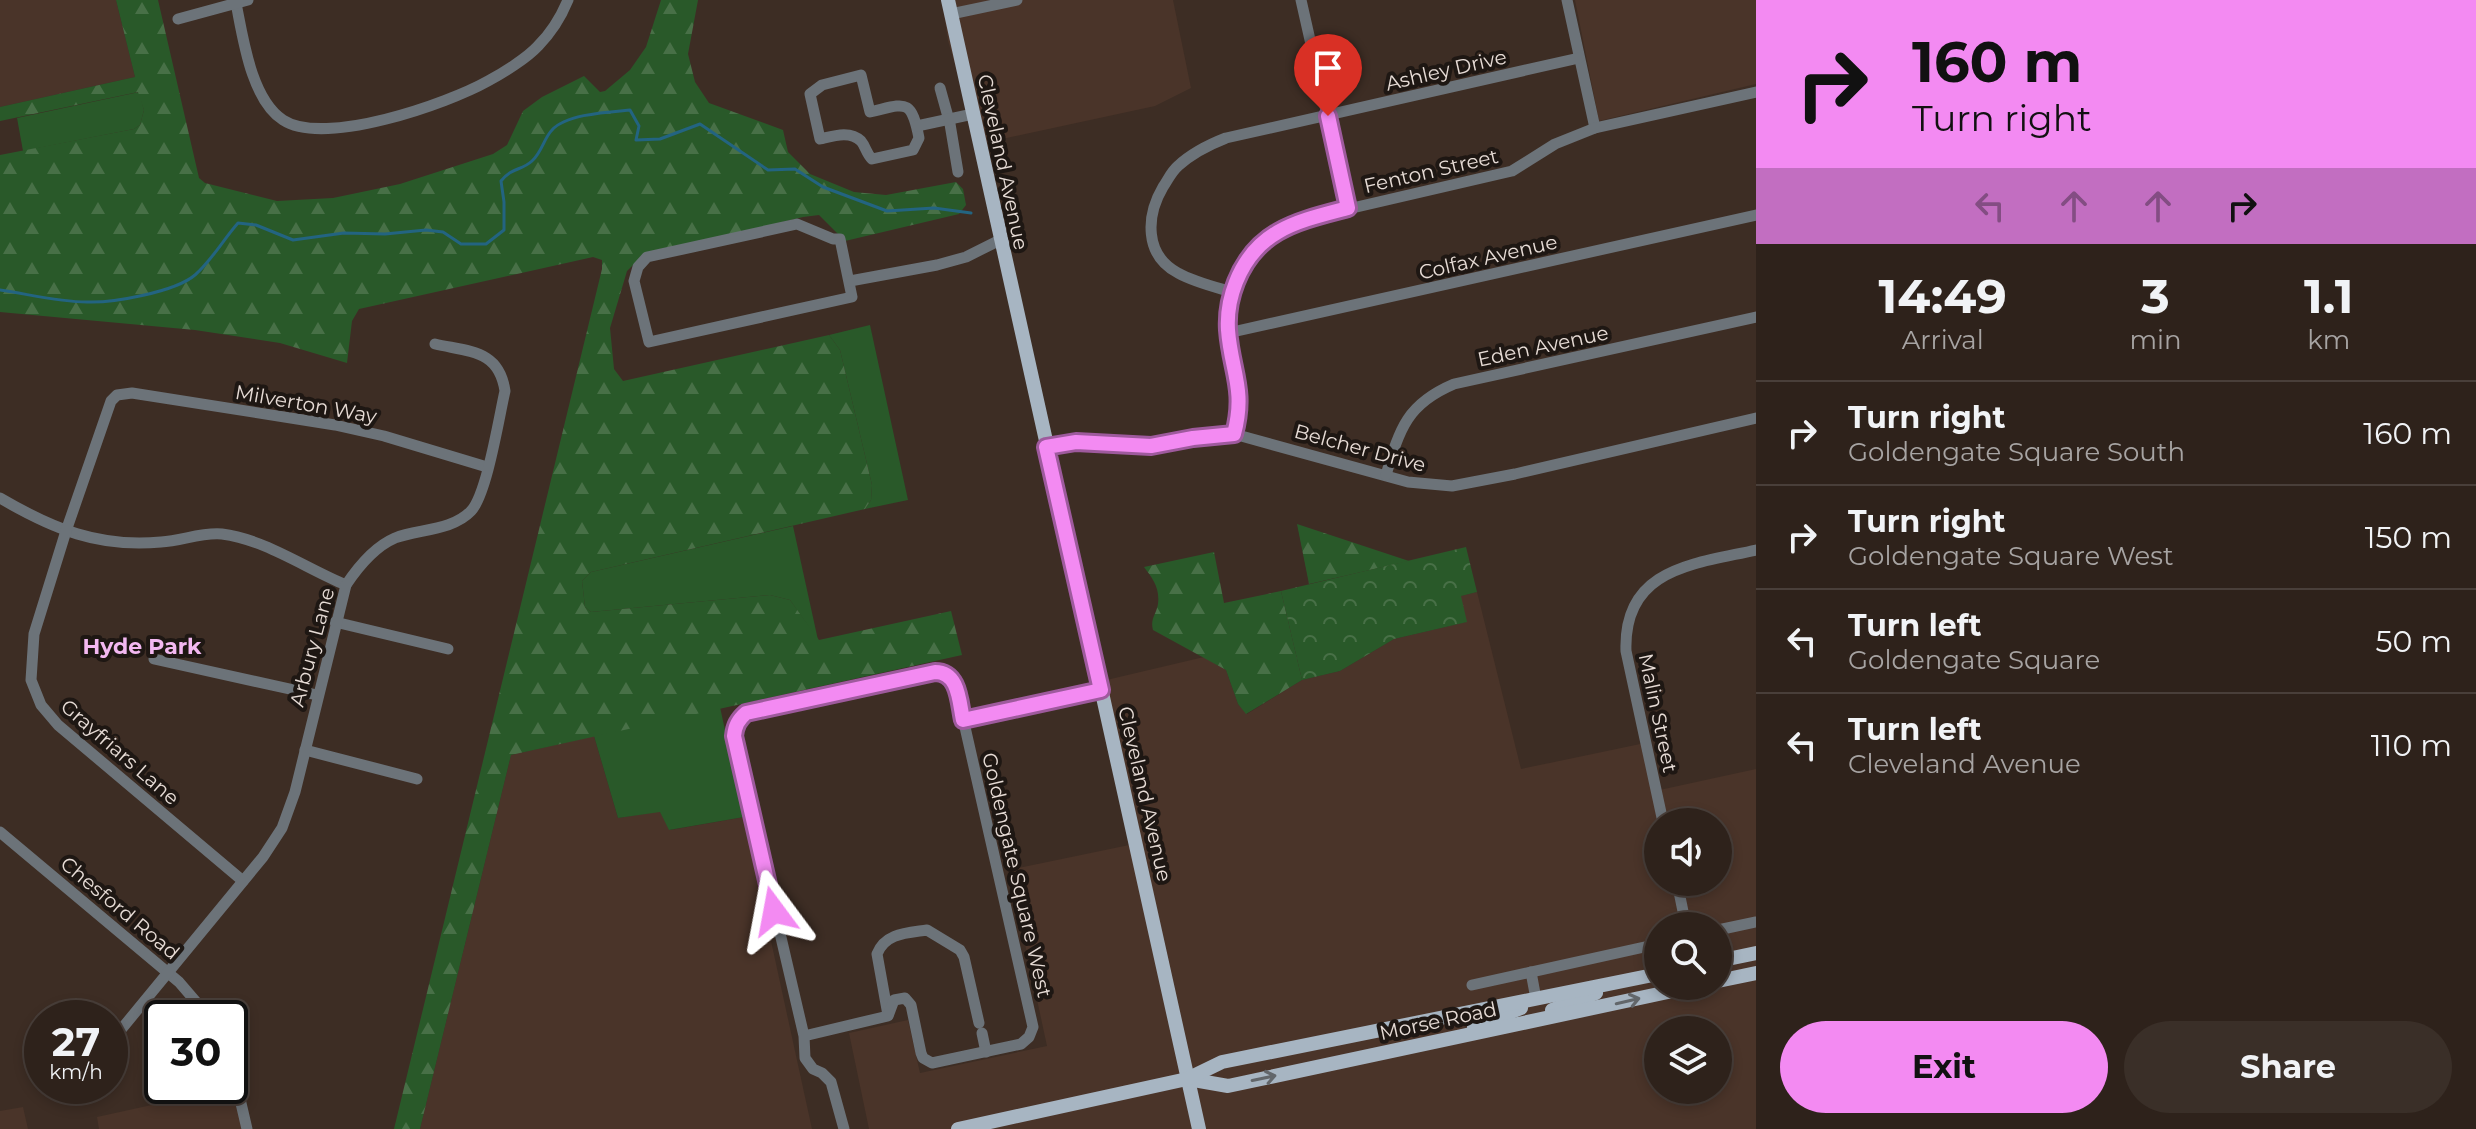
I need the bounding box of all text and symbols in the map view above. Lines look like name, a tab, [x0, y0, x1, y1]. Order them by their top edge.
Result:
text: 160 m	[1912, 28, 2082, 96]
icon: right	[1780, 32, 1884, 136]
pin	[1294, 34, 1362, 116]
street label: Ashley Drive	[1383, 44, 1509, 96]
icon: arrive	[1306, 46, 1350, 90]
street label: Cleveland Avenue	[973, 72, 1033, 252]
text: Turn right	[1912, 96, 2092, 140]
street label: Fenton Street	[1361, 144, 1501, 198]
icon: left	[1968, 184, 2012, 228]
icon: ahead	[2052, 184, 2096, 228]
icon: ahead	[2136, 184, 2180, 228]
icon: right	[2220, 184, 2264, 228]
street label: Colfax Avenue	[1416, 229, 1560, 285]
text: 14:49	[1879, 267, 2007, 325]
text: 3	[2141, 267, 2170, 325]
text: 1.1	[2304, 267, 2353, 325]
street label: Eden Avenue	[1475, 320, 1611, 372]
text: Arrival	[1902, 324, 1984, 356]
text: min	[2129, 324, 2182, 356]
text: km	[2307, 324, 2350, 356]
street label: Milverton Way	[233, 380, 379, 428]
text: Turn right	[1848, 399, 2005, 436]
icon: right	[1780, 411, 1824, 455]
text: 160 m	[2363, 415, 2452, 452]
street label: Belcher Drive	[1292, 419, 1428, 477]
text: Goldengate Square South	[1848, 436, 2185, 468]
text: Turn right	[1848, 503, 2005, 540]
icon: right	[1780, 515, 1824, 559]
text: 150 m	[2365, 519, 2452, 556]
text: Goldengate Square West	[1848, 540, 2173, 572]
street label: Arbury Lane	[285, 585, 339, 709]
text: Turn left	[1848, 607, 1981, 644]
icon: left	[1780, 619, 1824, 663]
text: 50 m	[2375, 623, 2452, 660]
district label: Hyde Park	[82, 633, 202, 660]
text: Goldengate Square	[1848, 644, 2100, 676]
street label: Malin Street	[1634, 651, 1682, 775]
street label: Grayfriars Lane	[56, 694, 184, 810]
street label: Cleveland Avenue	[1113, 704, 1177, 884]
text: Turn left	[1848, 711, 1981, 748]
icon: left	[1780, 723, 1824, 767]
text: 110 m	[2371, 727, 2452, 764]
text: Cleveland Avenue	[1848, 748, 2081, 780]
street label: Goldengate Square West	[977, 750, 1057, 1000]
map controls	[1644, 808, 1732, 1104]
button: sound	[1644, 808, 1732, 896]
street label: Chesford Road	[56, 851, 184, 965]
position arrow	[732, 869, 816, 953]
button: search	[1644, 912, 1732, 1000]
one-way arrow	[1614, 992, 1640, 1007]
street label: Morse Road	[1377, 997, 1499, 1045]
speed limit sign: 30	[144, 1000, 248, 1104]
button: layers	[1644, 1016, 1732, 1104]
text: 27	[52, 1017, 100, 1066]
button: Exit	[1780, 1021, 2108, 1113]
button: Share	[2124, 1021, 2452, 1113]
text: km/h	[49, 1060, 103, 1084]
one-way arrow	[1251, 1070, 1276, 1085]

